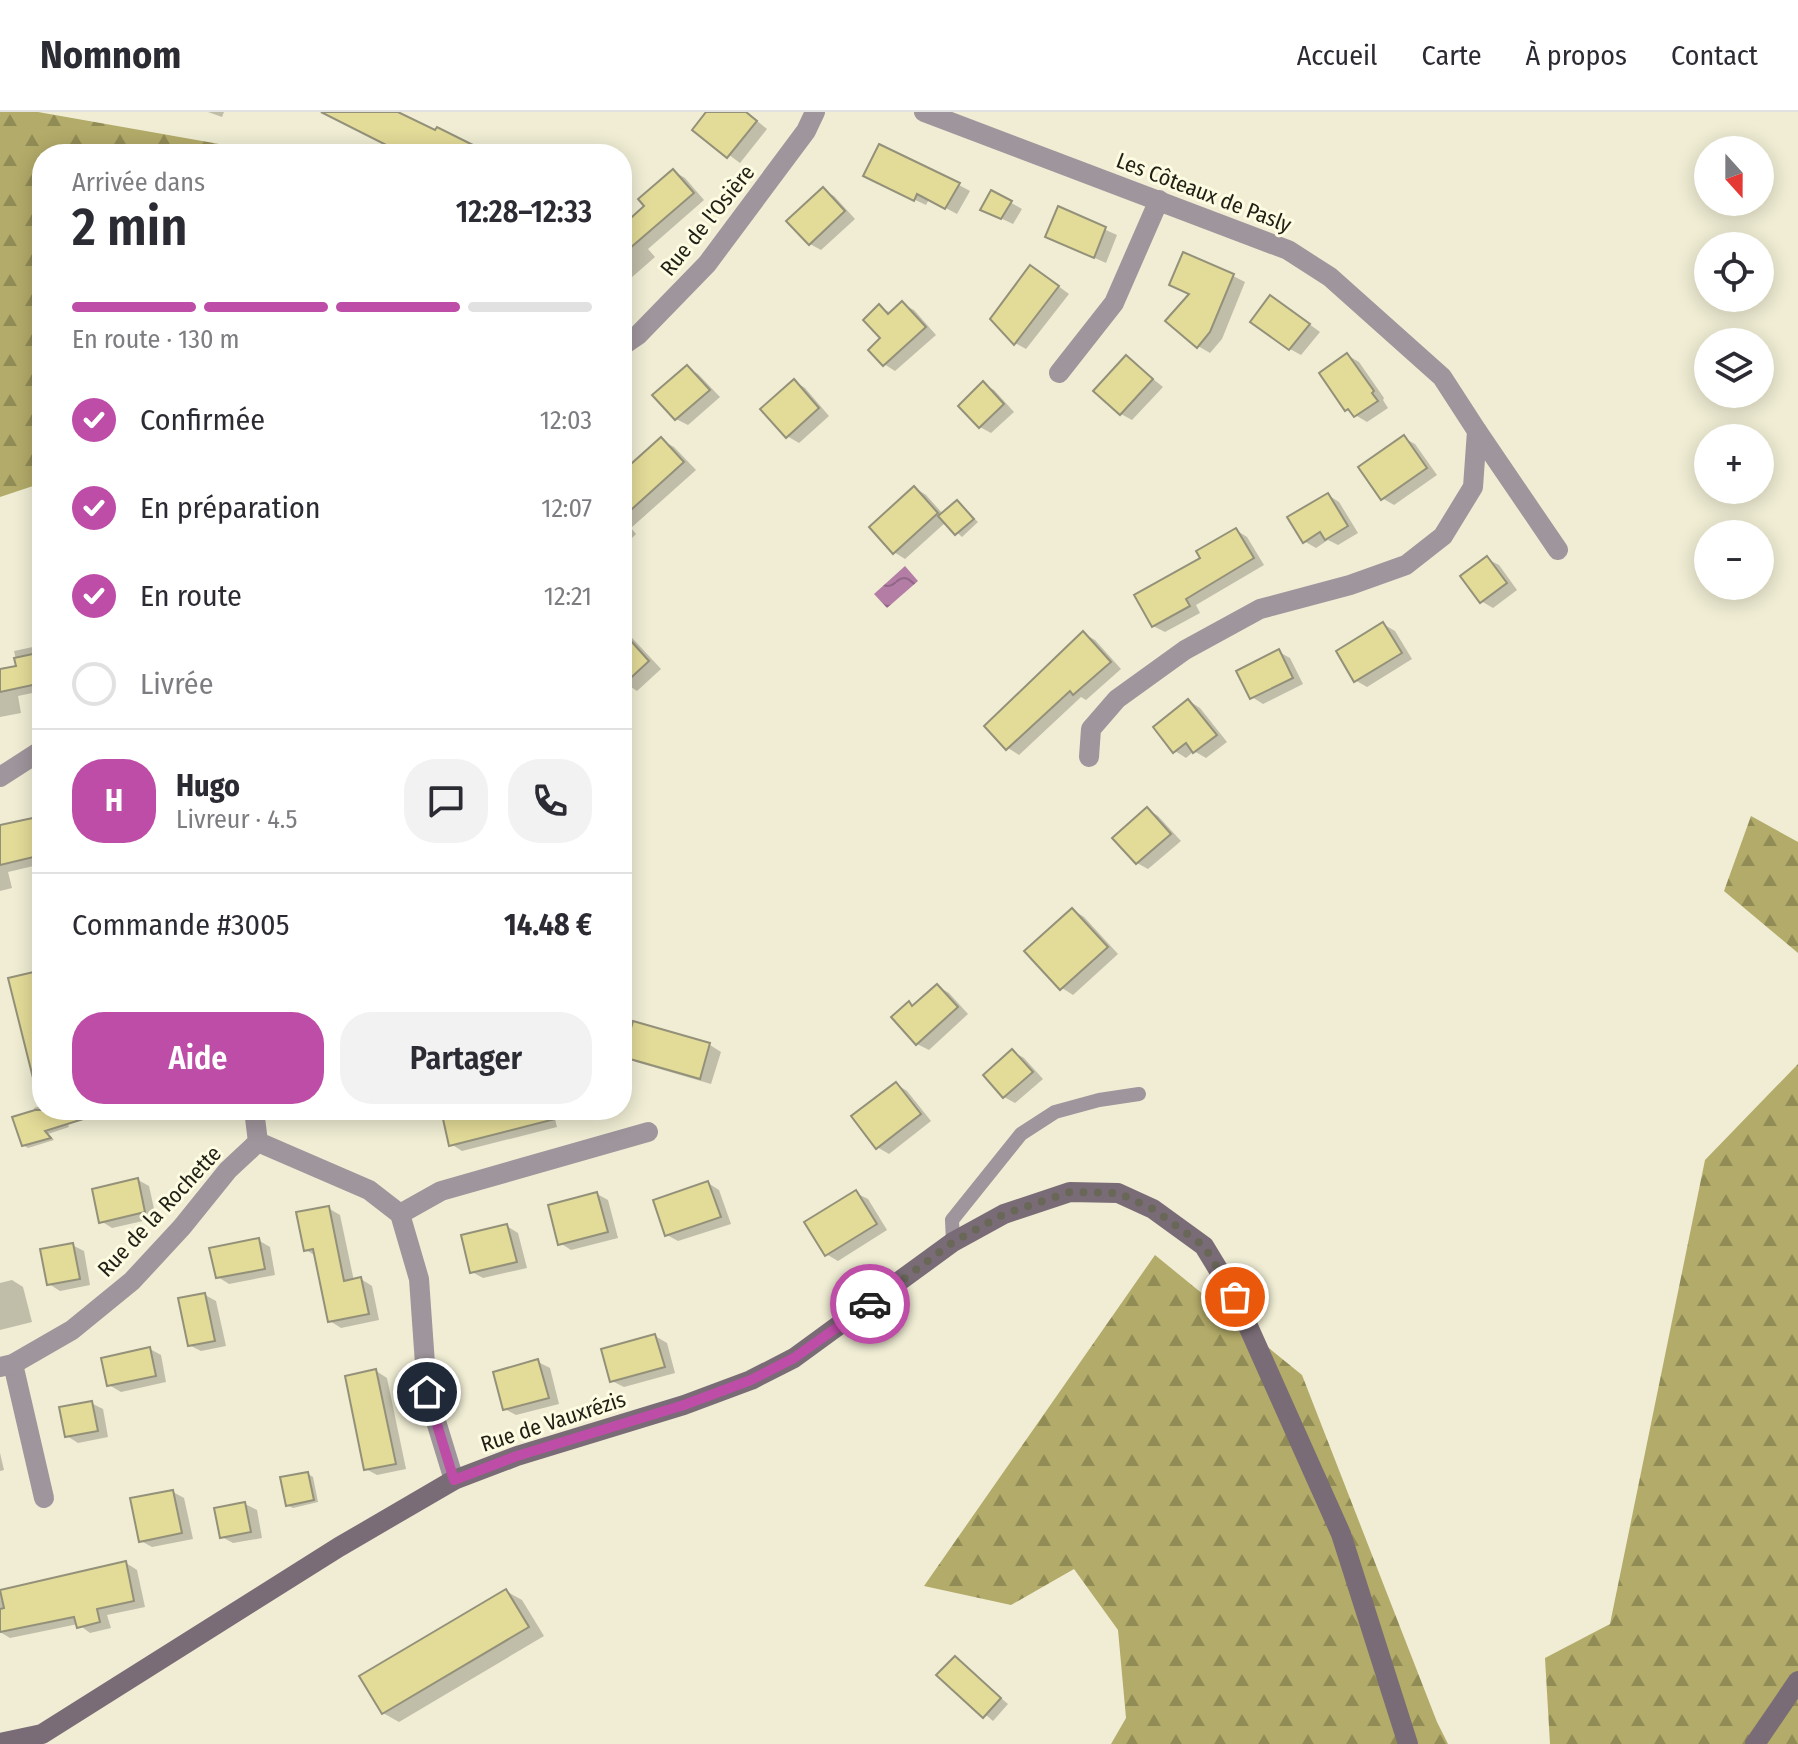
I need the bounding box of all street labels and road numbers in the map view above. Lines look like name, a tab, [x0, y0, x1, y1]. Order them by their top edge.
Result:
street label: Les Côteaux de Pasly	[1113, 147, 1295, 238]
street label: Rue de l'Osière	[654, 159, 760, 281]
street label: Rue de la Rochette	[92, 1140, 227, 1282]
street label: Rue de Vauxrézis	[477, 1385, 629, 1458]

